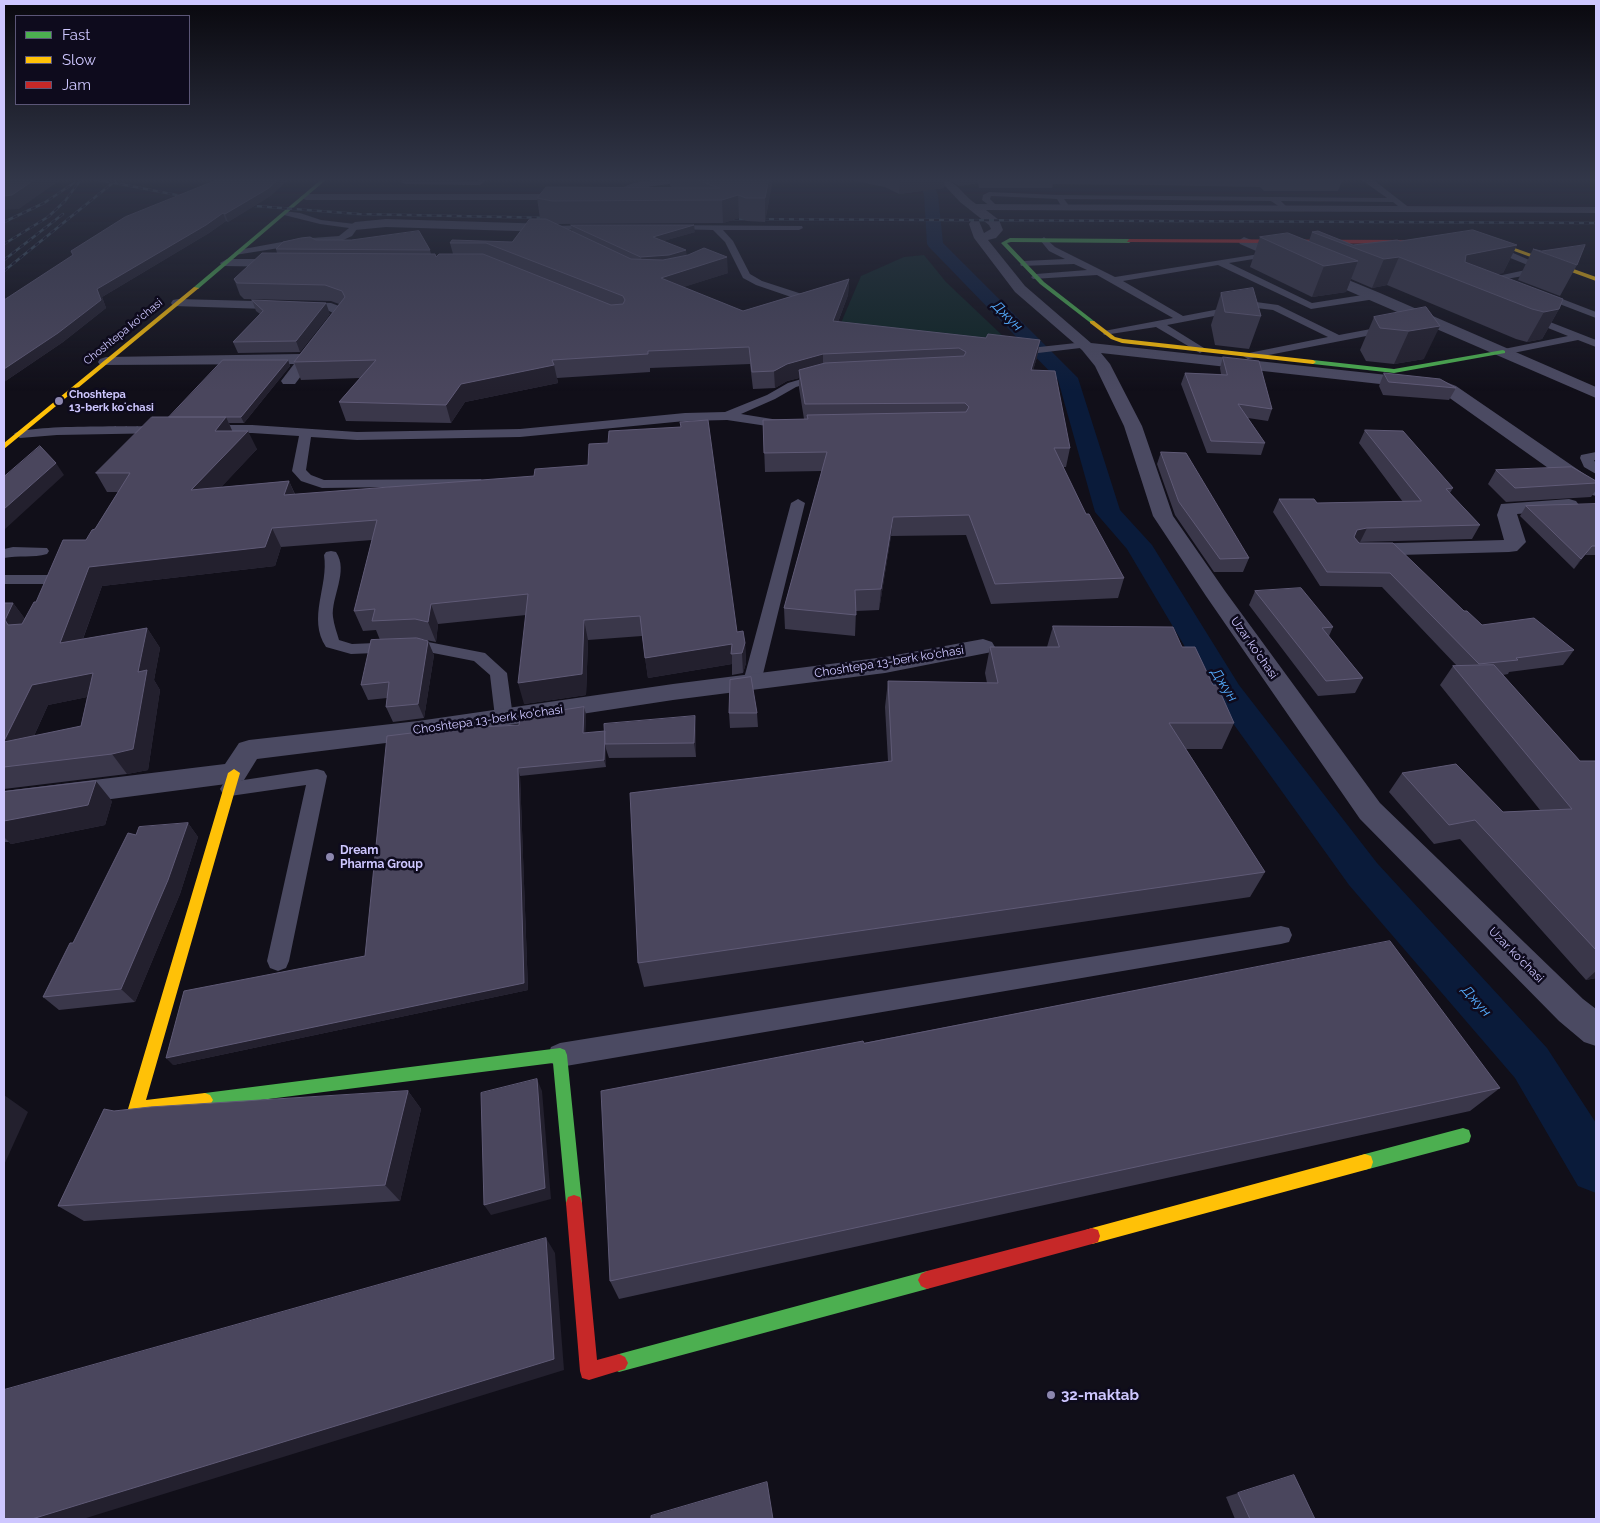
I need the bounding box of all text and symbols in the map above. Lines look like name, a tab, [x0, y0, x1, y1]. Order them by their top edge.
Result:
legend	[15, 15, 190, 105]
text: Fast	[62, 26, 90, 44]
text: Slow	[62, 51, 96, 69]
text: Jam	[62, 76, 91, 94]
street label: Choshtepa ko'chasi	[81, 296, 165, 368]
water label: Джун	[988, 297, 1026, 335]
place label: Choshtepa 13-berk koʻchasi	[69, 388, 154, 414]
marker: Choshtepa 13-berk koʻchasi	[53, 395, 65, 407]
street label: Uzar ko'chasi	[1227, 614, 1281, 682]
street label: Choshtepa 13-berk ko'chasi	[813, 643, 965, 681]
water label: Джун	[1207, 665, 1241, 705]
street label: Choshtepa 13-berk ko'chasi	[412, 702, 564, 738]
place label: Dream Pharma Group	[340, 843, 423, 871]
marker: Dream Pharma Group	[324, 851, 336, 863]
street label: Uzar ko'chasi	[1485, 924, 1547, 986]
water label: Джун	[1458, 982, 1494, 1020]
place label: 32-maktab	[1061, 1386, 1139, 1404]
marker: 32-maktab	[1045, 1389, 1057, 1401]

